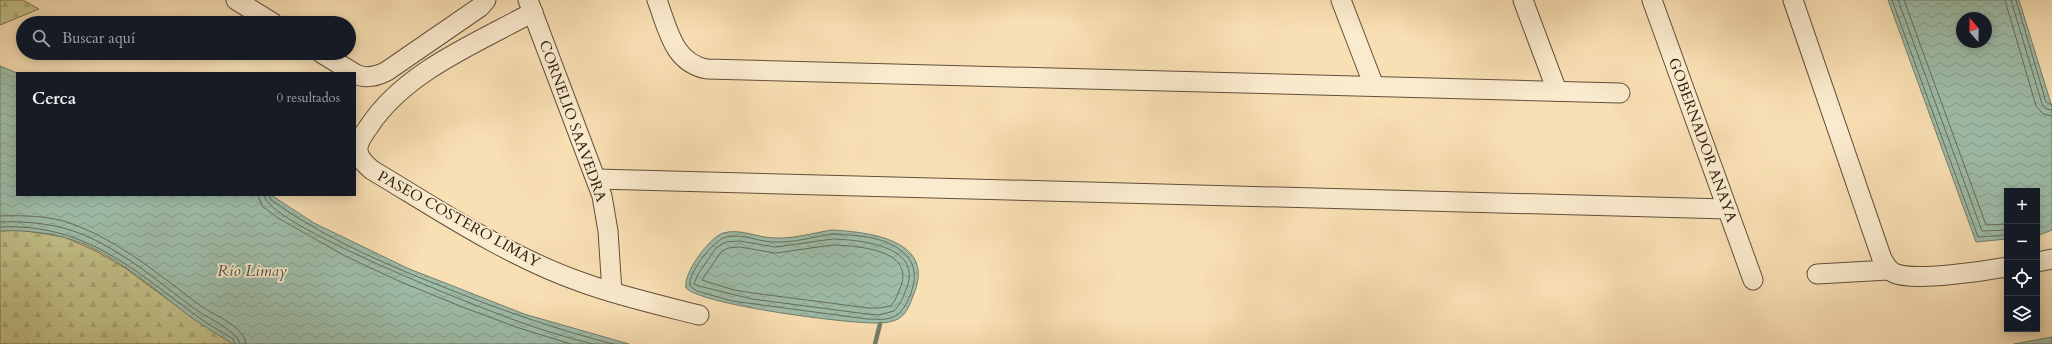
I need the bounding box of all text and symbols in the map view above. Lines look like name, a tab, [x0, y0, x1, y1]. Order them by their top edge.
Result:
north arrow	[1956, 12, 1992, 48]
search box	[16, 16, 356, 60]
icon: search	[30, 27, 52, 49]
text: Buscar aquí	[62, 28, 135, 48]
street label: CORNELIO SAAVEDRA	[534, 37, 612, 205]
street label: GOBERNADOR ANAYA	[1664, 55, 1742, 225]
text: Cerca	[32, 87, 76, 110]
text: 0 resultados	[276, 89, 340, 107]
street label: PASEO COSTERO LIMAY	[374, 166, 545, 273]
map controls	[2004, 188, 2040, 332]
button: +	[2004, 188, 2040, 224]
button: −	[2004, 224, 2040, 260]
water label: Río Limay	[217, 260, 287, 282]
button: locate	[2004, 260, 2040, 296]
button: layers	[2004, 296, 2040, 332]

